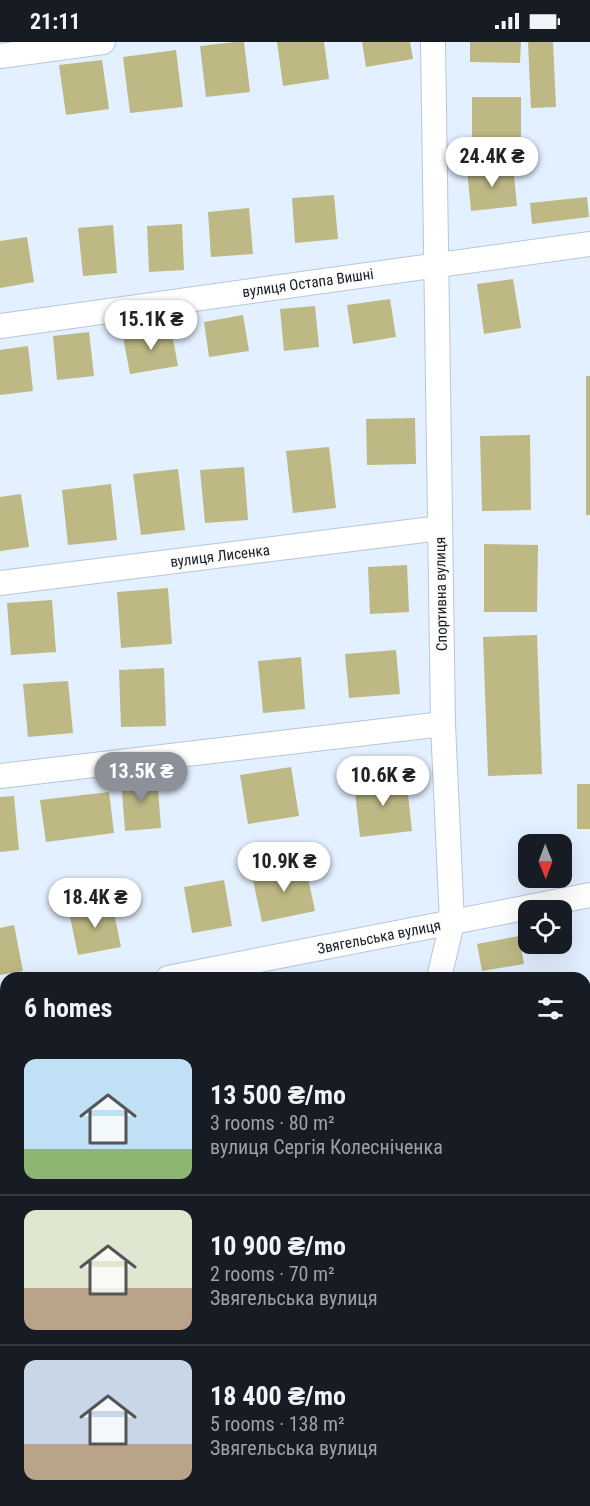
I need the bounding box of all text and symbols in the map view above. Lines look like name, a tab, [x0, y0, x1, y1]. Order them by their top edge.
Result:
text: 21:11	[30, 9, 81, 34]
pin: 24.4K ₴	[437, 137, 547, 188]
text: 24.4K ₴	[459, 144, 525, 168]
street label: вулиця Остапа Вишні	[241, 265, 375, 301]
pin: 15.1K ₴	[96, 300, 206, 351]
text: 15.1K ₴	[118, 307, 184, 331]
street label: Спортивна вулиця	[431, 537, 451, 651]
street label: вулиця Лисенка	[169, 541, 271, 571]
pin: 13.5K ₴	[86, 752, 196, 803]
pin: 10.6K ₴	[328, 756, 438, 807]
text: 13.5K ₴	[108, 759, 174, 783]
text: 10.6K ₴	[350, 763, 416, 787]
north arrow	[518, 834, 572, 888]
map controls	[518, 834, 572, 954]
pin: 10.9K ₴	[229, 842, 339, 893]
text: 10.9K ₴	[251, 849, 317, 873]
pin: 18.4K ₴	[40, 878, 150, 929]
text: 18.4K ₴	[62, 885, 128, 909]
button: locate	[518, 900, 572, 954]
street label: Звягельська вулиця	[316, 916, 442, 958]
icon: filters	[534, 992, 567, 1025]
text: 6 homes	[24, 993, 112, 1023]
text: 13 500 ₴/mo	[210, 1080, 346, 1110]
icon: home	[72, 1083, 144, 1155]
text: 3 rooms · 80 m²	[210, 1111, 335, 1135]
text: вулиця Сергія Колесніченка	[210, 1135, 443, 1159]
text: 10 900 ₴/mo	[210, 1231, 346, 1261]
icon: home	[72, 1234, 144, 1306]
text: 2 rooms · 70 m²	[210, 1262, 335, 1286]
text: Звягельська вулиця	[210, 1286, 378, 1310]
text: 18 400 ₴/mo	[210, 1381, 346, 1411]
icon: home	[72, 1384, 144, 1456]
text: 5 rooms · 138 m²	[210, 1412, 345, 1436]
text: Звягельська вулиця	[210, 1436, 378, 1460]

